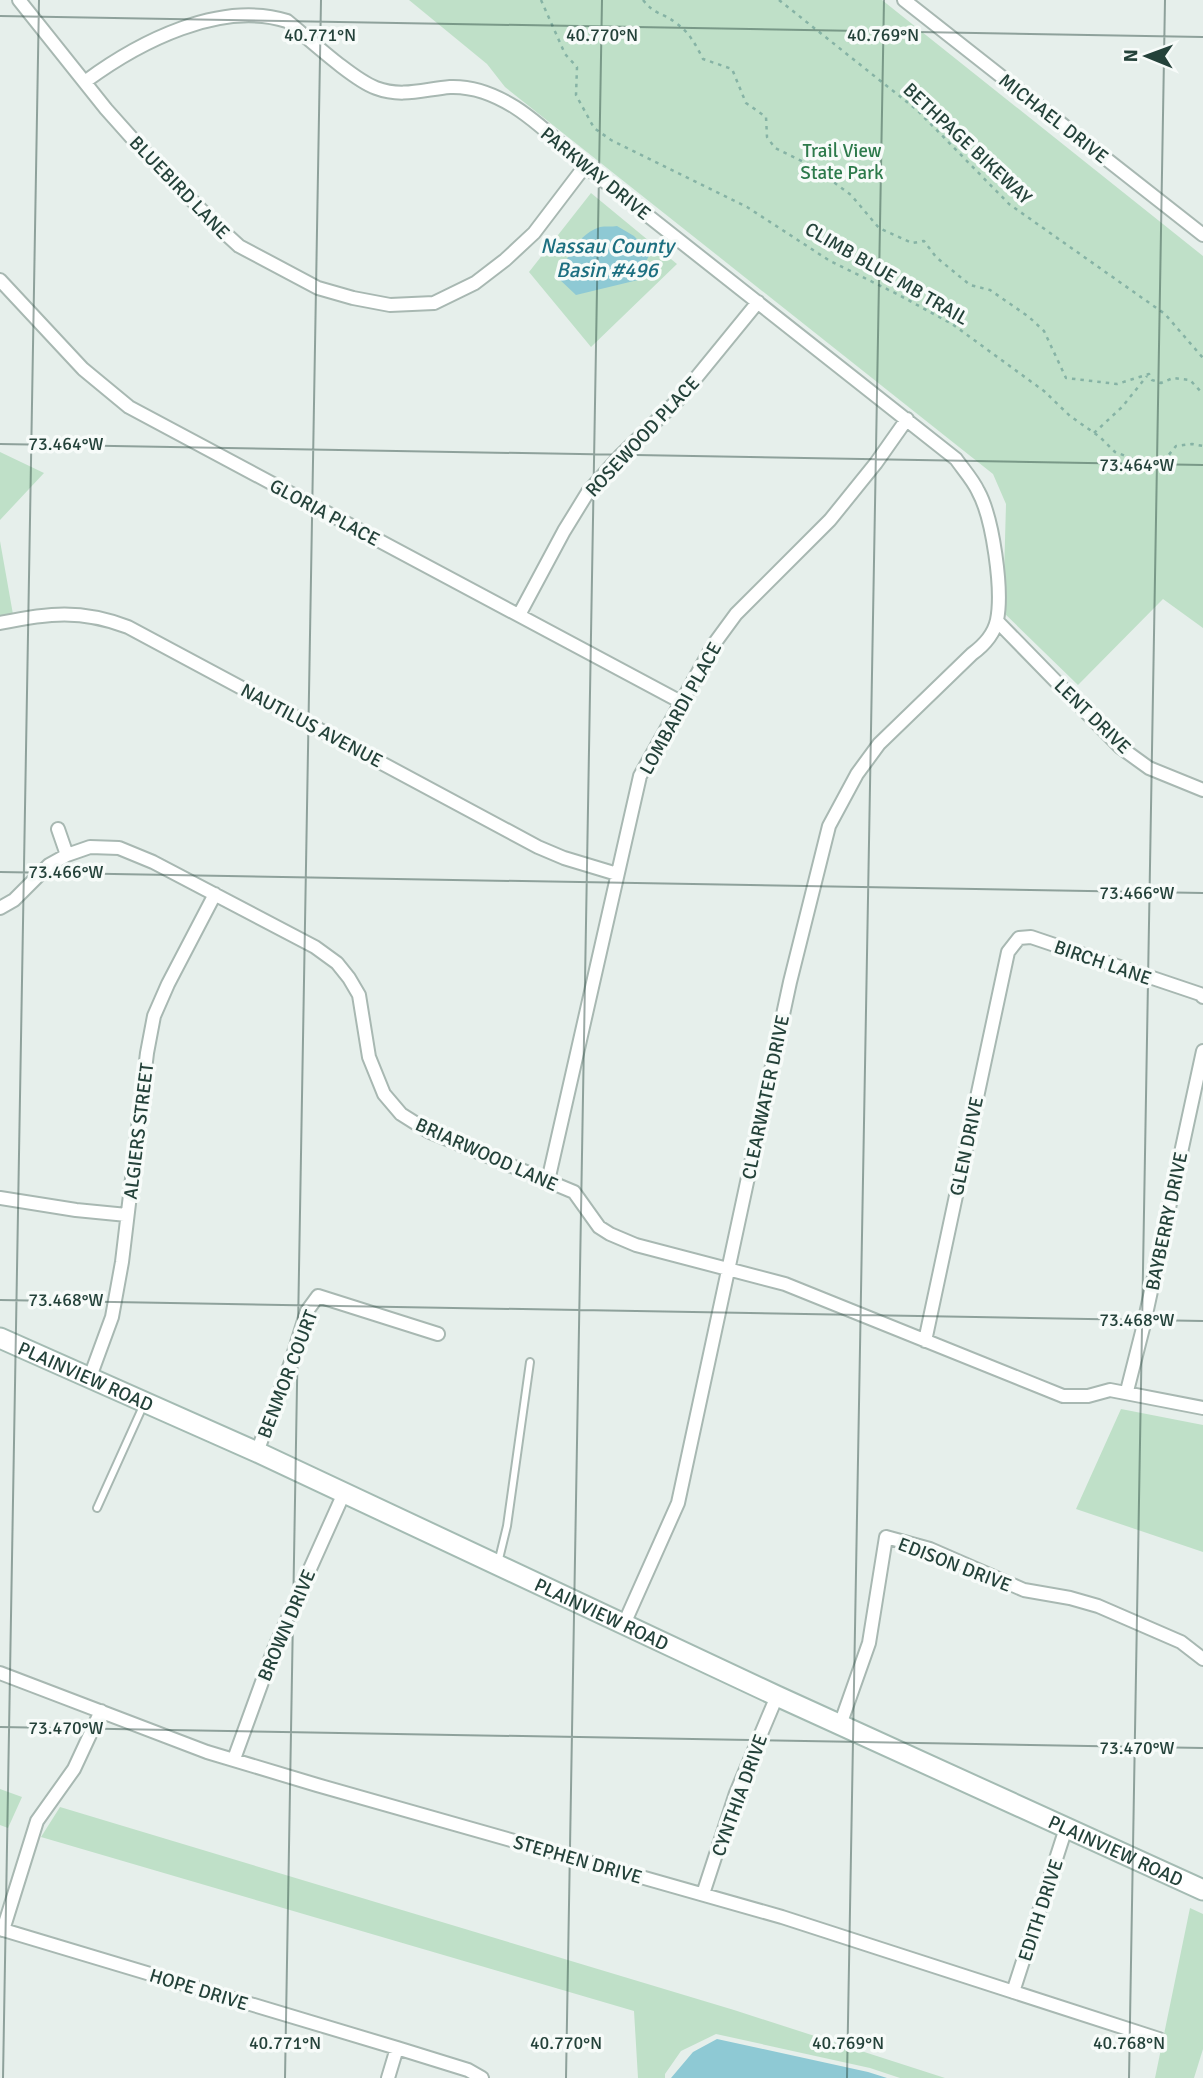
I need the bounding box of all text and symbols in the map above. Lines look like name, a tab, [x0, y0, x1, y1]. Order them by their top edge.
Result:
north arrow	[1112, 21, 1182, 91]
text: 40.771°N	[284, 24, 356, 46]
text: 40.770°N	[566, 24, 638, 46]
text: 40.769°N	[847, 24, 919, 46]
text: N	[1119, 49, 1143, 63]
street label: MICHAEL DRIVE	[994, 69, 1113, 169]
street label: BETHPAGE BIKEWAY	[898, 78, 1037, 210]
street label: PARKWAY DRIVE	[535, 122, 655, 226]
street label: BLUEBIRD LANE	[124, 131, 235, 244]
park label: Trail View State Park	[800, 139, 884, 185]
street label: CLIMB BLUE MB TRAIL	[800, 217, 973, 331]
water label: Nassau County Basin #496	[540, 233, 677, 283]
street label: ROSEWOOD PLACE	[581, 371, 705, 502]
text: 73.464°W	[28, 433, 104, 455]
text: 73.464°W	[1099, 454, 1175, 476]
street label: GLORIA PLACE	[265, 474, 384, 552]
street label: LOMBARDI PLACE	[635, 638, 727, 779]
street label: LENT DRIVE	[1049, 674, 1136, 759]
street label: NAUTILUS AVENUE	[236, 678, 387, 773]
text: 73.466°W	[28, 861, 104, 883]
text: 73.466°W	[1099, 882, 1175, 904]
street label: BIRCH LANE	[1051, 935, 1155, 991]
street label: CLEARWATER DRIVE	[737, 1013, 795, 1182]
street label: ALGIERS STREET	[119, 1061, 159, 1201]
street label: GLEN DRIVE	[945, 1094, 989, 1198]
street label: BRIARWOOD LANE	[411, 1113, 562, 1197]
street label: BAYBERRY DRIVE	[1141, 1150, 1193, 1293]
text: 73.468°W	[28, 1289, 104, 1311]
street label: BENMOR COURT	[252, 1306, 324, 1442]
text: 73.468°W	[1099, 1309, 1175, 1331]
street label: PLAINVIEW ROAD	[14, 1337, 157, 1418]
street label: EDISON DRIVE	[894, 1532, 1015, 1598]
street label: BROWN DRIVE	[253, 1566, 321, 1685]
street label: PLAINVIEW ROAD	[530, 1573, 672, 1656]
text: 73.470°W	[28, 1717, 104, 1739]
street label: CYNTHIA DRIVE	[707, 1731, 773, 1860]
text: 73.470°W	[1099, 1737, 1175, 1759]
street label: PLAINVIEW ROAD	[1044, 1810, 1187, 1892]
street label: STEPHEN DRIVE	[511, 1830, 645, 1890]
street label: EDITH DRIVE	[1013, 1856, 1069, 1964]
street label: HOPE DRIVE	[146, 1964, 251, 2016]
text: 40.771°N	[249, 2032, 321, 2054]
text: 40.770°N	[530, 2032, 602, 2054]
text: 40.769°N	[812, 2032, 884, 2054]
text: 40.768°N	[1093, 2032, 1165, 2054]

